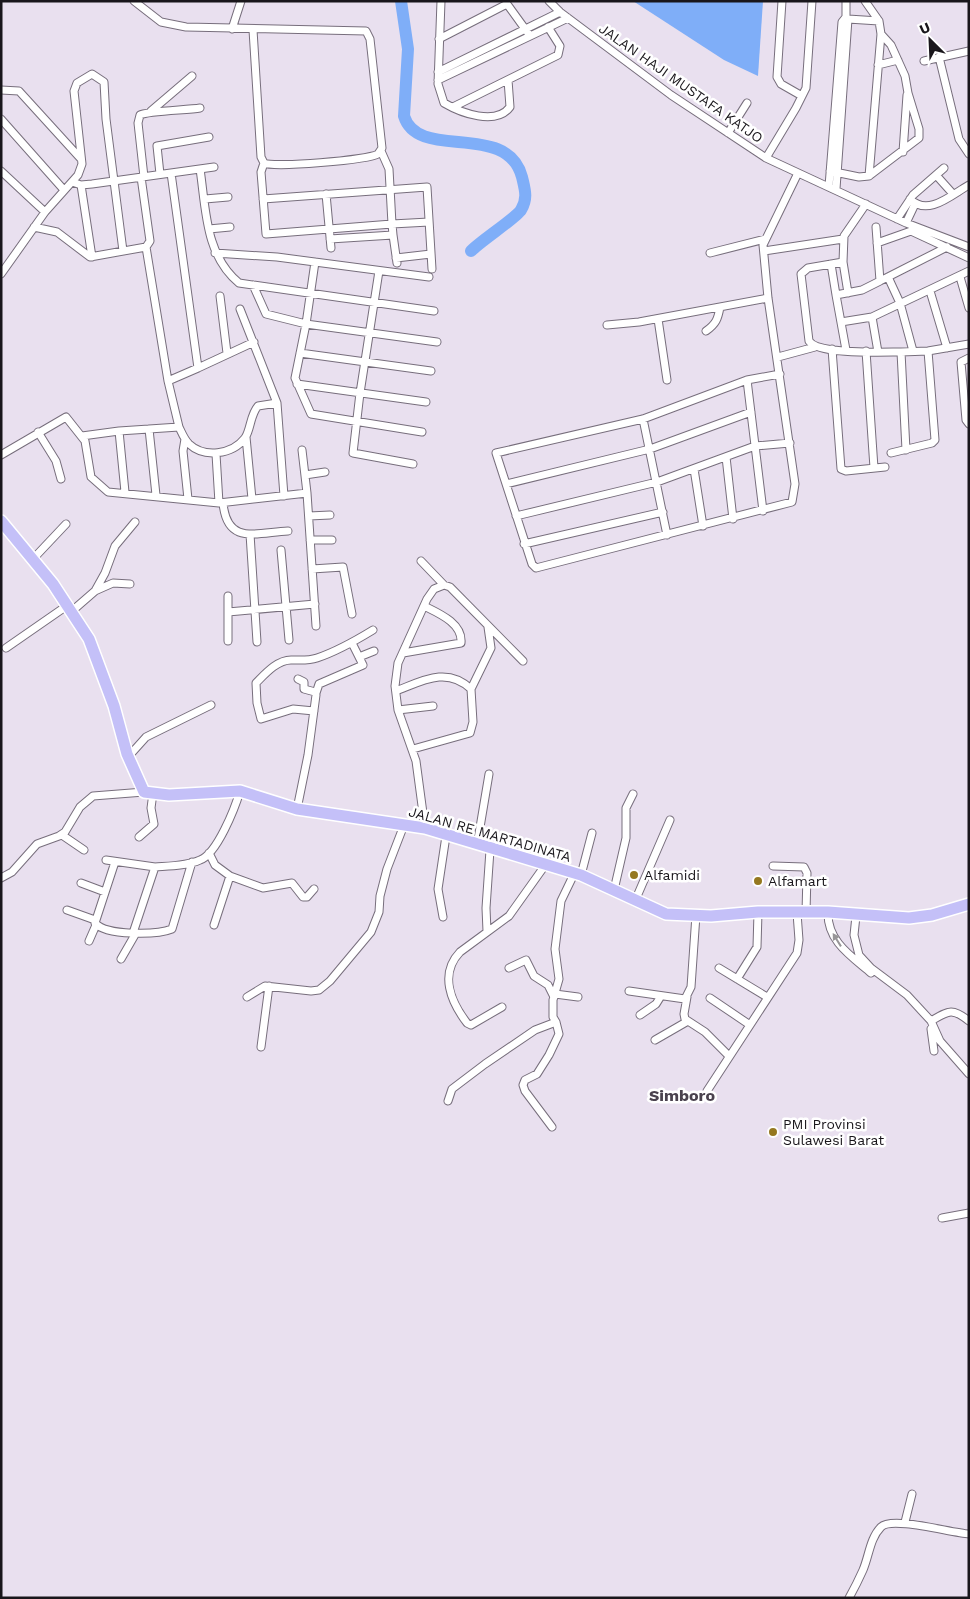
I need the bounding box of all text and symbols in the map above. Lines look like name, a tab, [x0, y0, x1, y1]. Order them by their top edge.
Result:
north arrow	[905, 15, 955, 65]
text: U	[917, 19, 933, 37]
street label: JALAN HAJI MUSTAFA KATJO	[596, 20, 766, 146]
street label: JALAN RE MARTADINATA	[407, 803, 573, 865]
place label: Alfamidi	[644, 867, 700, 883]
marker: Alfamidi	[628, 869, 640, 881]
place label: Alfamart	[768, 873, 827, 889]
marker: Alfamart	[752, 875, 764, 887]
one-way arrow	[832, 933, 841, 946]
district label: Simboro	[649, 1086, 715, 1105]
place label: PMI Provinsi Sulawesi Barat	[783, 1116, 884, 1148]
marker: PMI Provinsi Sulawesi Barat	[767, 1126, 779, 1138]

